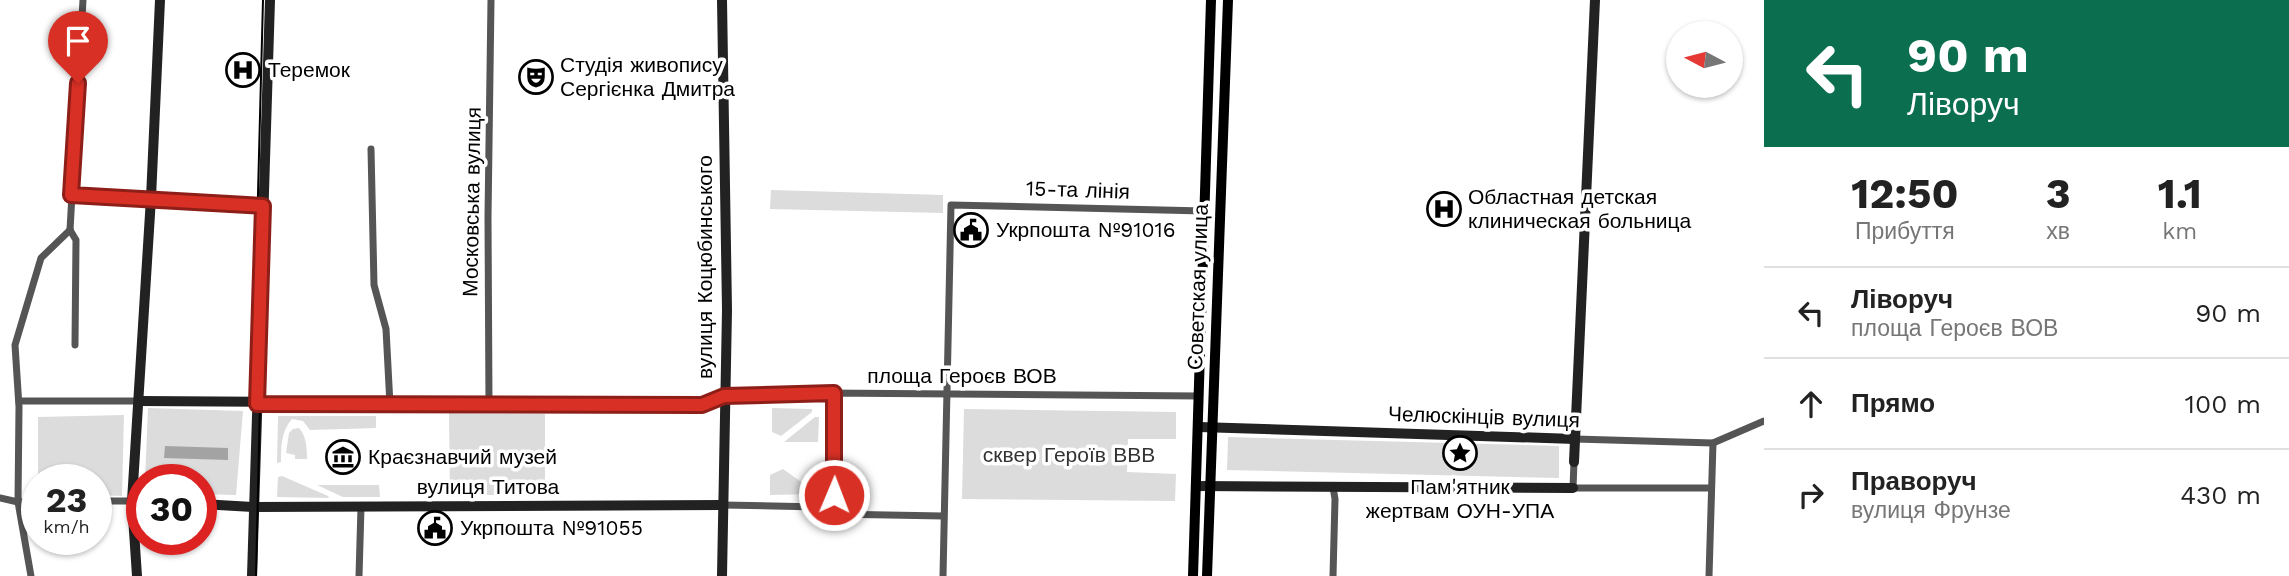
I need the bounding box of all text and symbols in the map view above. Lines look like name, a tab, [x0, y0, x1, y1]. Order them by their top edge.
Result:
pin	[48, 11, 108, 83]
north arrow	[1666, 21, 1743, 98]
map controls	[1666, 21, 1743, 98]
icon: arrive	[59, 22, 97, 60]
text: 90 m	[1907, 26, 2029, 84]
icon: left	[1792, 28, 1883, 119]
hospital icon: Теремок	[224, 51, 262, 89]
place label: Студія живопису Сергієнка Дмитра	[560, 52, 735, 101]
place label: Теремок	[268, 57, 351, 82]
theatre icon: Студія живопису Сергієнка Дмитра	[517, 58, 555, 96]
text: Ліворуч	[1907, 85, 2020, 123]
street label: Московська вулиця	[457, 107, 486, 297]
street label: вулиця Коцюбинського	[692, 155, 717, 379]
text: 12:50	[1851, 169, 1959, 218]
text: 3	[2046, 169, 2071, 218]
text: 1.1	[2158, 169, 2202, 218]
street label: 15-та лінія	[1026, 175, 1130, 204]
place label: Областная детская клиническая больница	[1468, 184, 1692, 233]
hospital icon: Областная детская клиническая больница	[1425, 190, 1463, 228]
street label: Советская улица	[1182, 203, 1213, 370]
public building icon: Укрпошта №91016	[952, 211, 990, 249]
place label: Укрпошта №91016	[996, 217, 1176, 242]
text: Прибуття	[1855, 218, 1955, 245]
text: хв	[2046, 218, 2070, 245]
text: km	[2162, 218, 2197, 245]
text: Ліворуч	[1851, 284, 1953, 314]
icon: left	[1792, 294, 1830, 332]
text: 90 m	[2195, 298, 2261, 328]
text: площа Героєв ВОВ	[1851, 315, 2058, 342]
street label: площа Героєв ВОВ	[867, 363, 1057, 388]
icon: ahead	[1792, 385, 1830, 423]
text: Прямо	[1851, 388, 1935, 418]
text: 100 m	[2185, 389, 2261, 419]
street label: Челюскінців вулиця	[1388, 401, 1580, 432]
place icon: Пам'ятник жертвам ОУН-УПА	[1441, 434, 1479, 472]
museum icon: Краєзнавчий музей	[324, 438, 362, 476]
park label: сквер Героїв ВВВ	[983, 442, 1155, 467]
place label: Краєзнавчий музей	[368, 444, 557, 469]
position arrow	[797, 458, 871, 532]
speed limit sign: 30	[126, 464, 217, 555]
text: Праворуч	[1851, 466, 1977, 496]
street label: вулиця Титова	[417, 474, 560, 499]
place label: Пам'ятник жертвам ОУН-УПА	[1366, 474, 1554, 523]
icon: right	[1792, 476, 1830, 514]
text: 23	[46, 479, 87, 521]
text: 430 m	[2180, 480, 2261, 510]
text: вулиця Фрунзе	[1851, 497, 2011, 524]
public building icon: Укрпошта №91055	[416, 509, 454, 547]
place label: Укрпошта №91055	[460, 515, 643, 540]
text: km/h	[43, 516, 90, 537]

